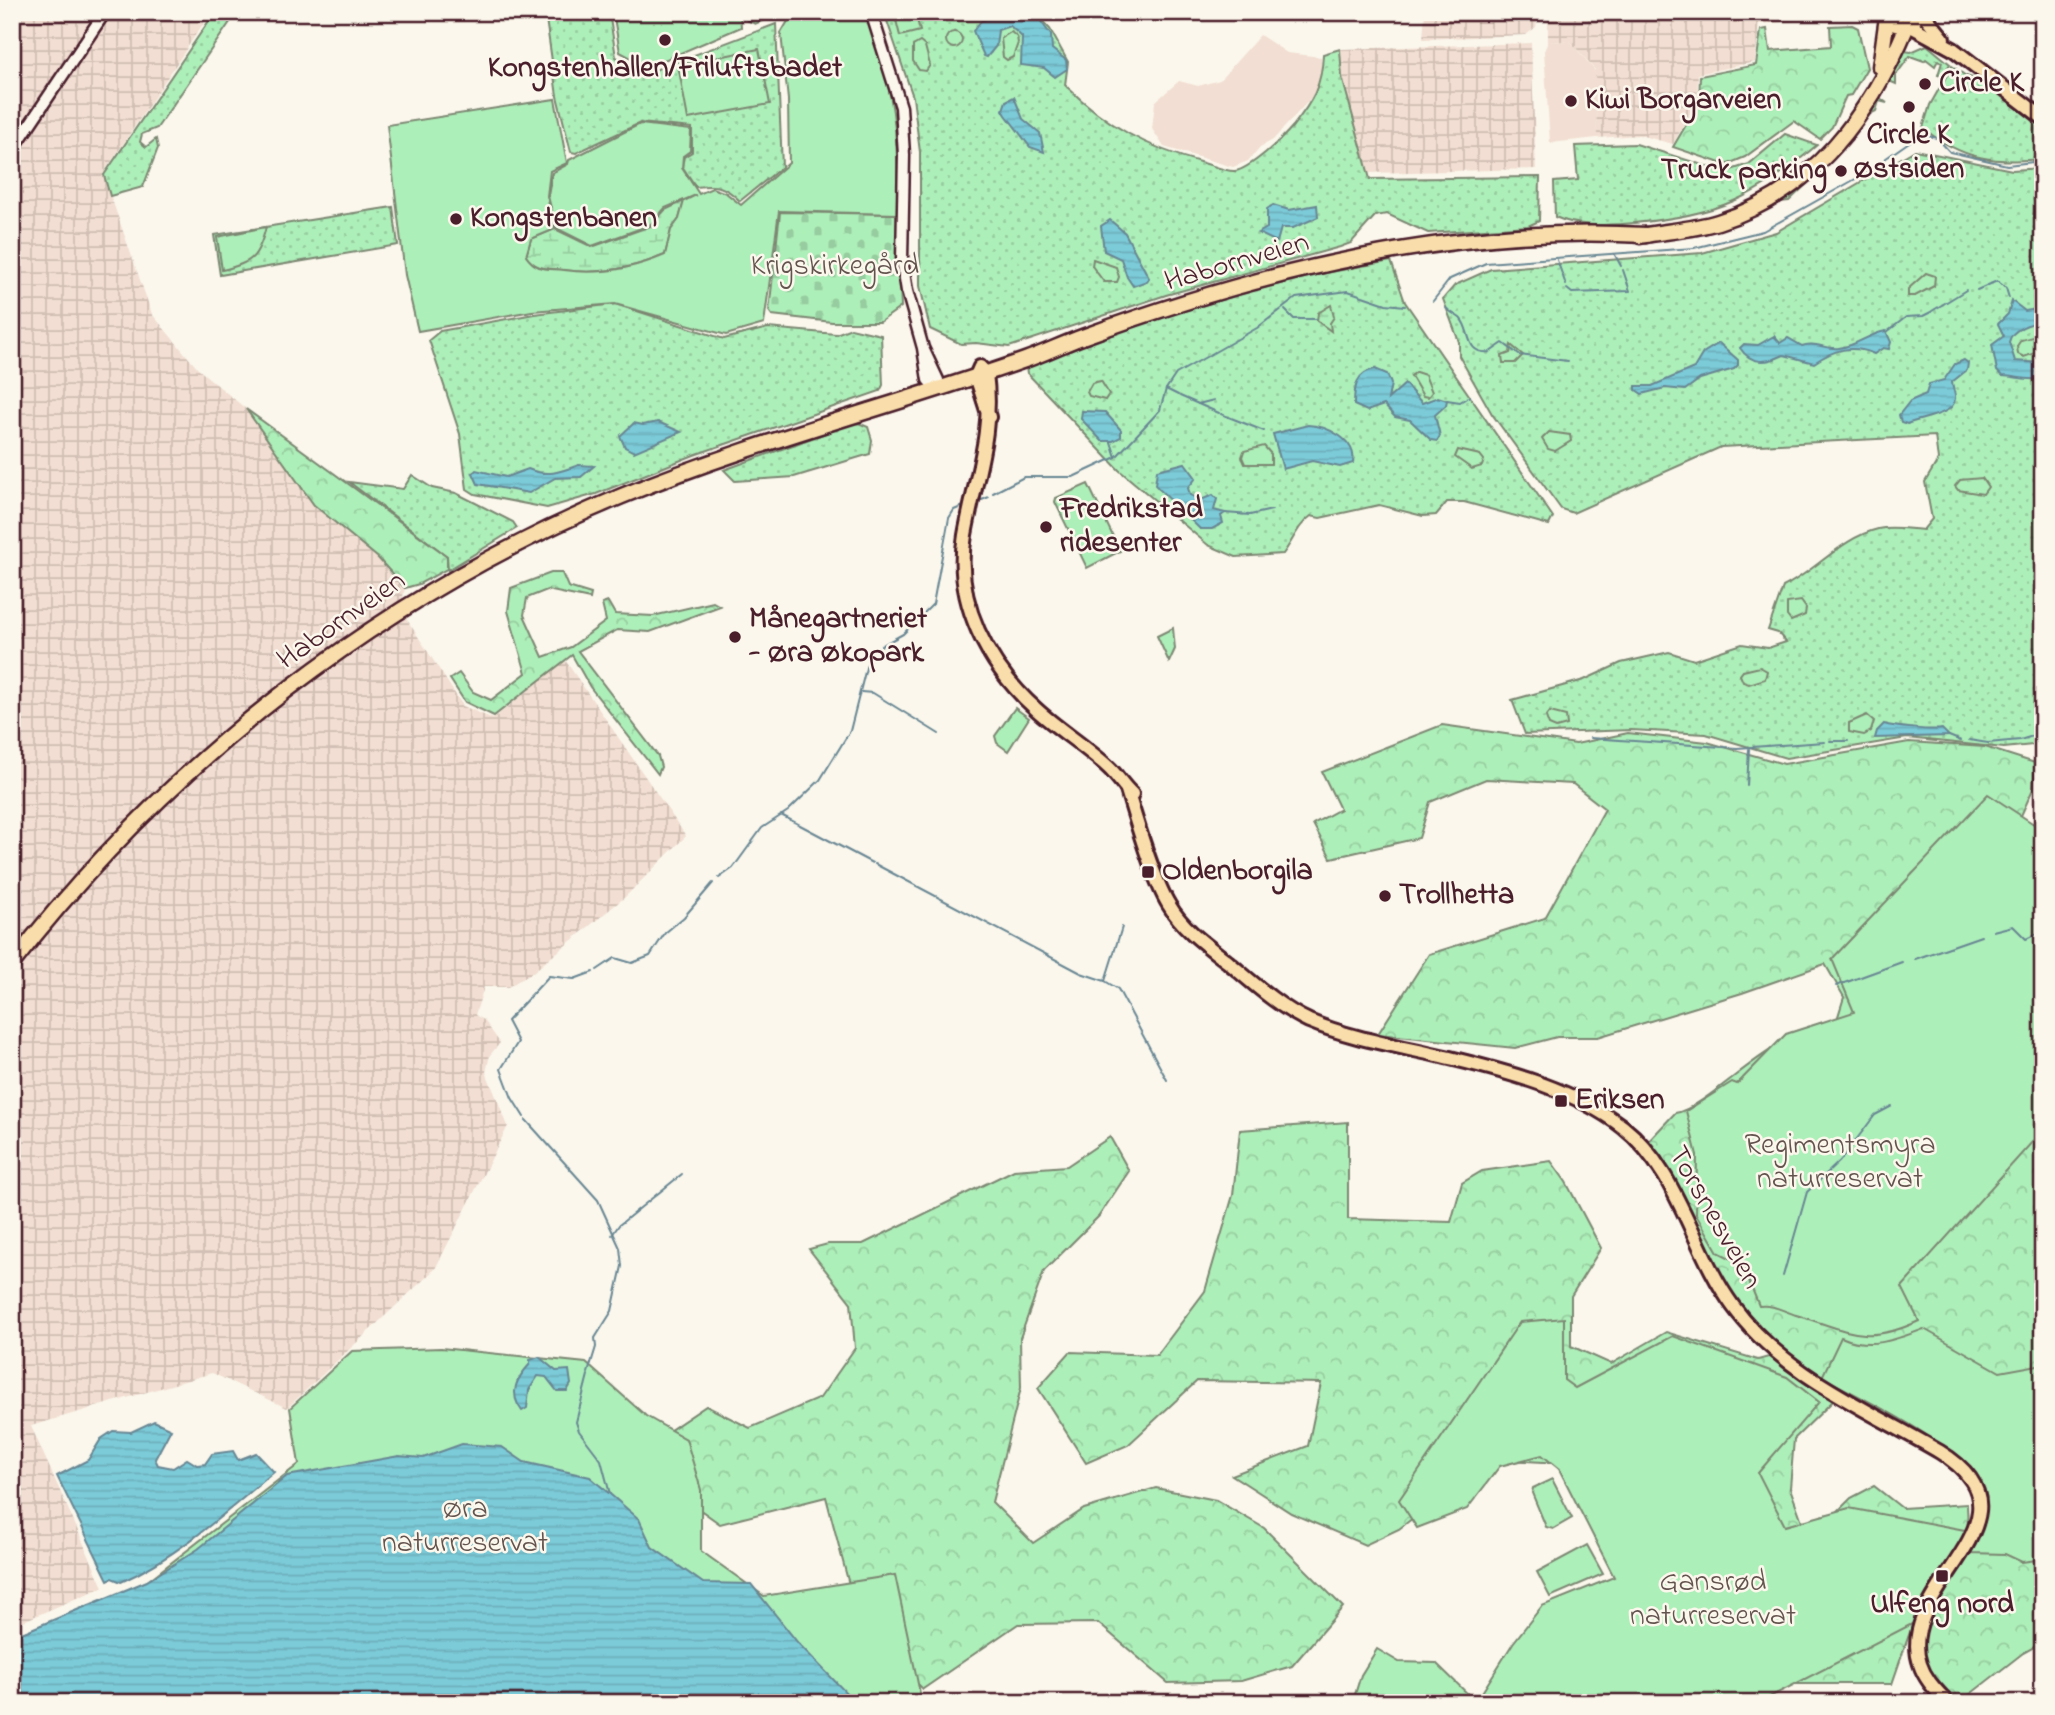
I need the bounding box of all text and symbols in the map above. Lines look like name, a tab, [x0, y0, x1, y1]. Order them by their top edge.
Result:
marker: Kongstenhallen/Friluftsbadet	[657, 32, 673, 48]
place label: Kongstenhallen/Friluftsbadet	[488, 47, 843, 92]
place label: Circle K	[1939, 62, 2025, 106]
marker: Circle K	[1917, 76, 1933, 92]
place label: Kiwi Borgarveien	[1585, 79, 1781, 124]
marker: Kiwi Borgarveien	[1563, 93, 1579, 109]
marker: Circle K Østsiden	[1901, 99, 1917, 115]
place label: Circle K Østsiden	[1854, 114, 1965, 192]
place label: Truck parking	[1661, 149, 1827, 194]
marker: Truck parking	[1833, 163, 1849, 179]
place label: Kongstenbanen	[470, 197, 657, 242]
marker: Kongstenbanen	[448, 211, 464, 227]
street label: Habornveien	[1159, 221, 1315, 305]
park label: Krigskirkegård	[751, 245, 919, 289]
place label: Fredrikstad ridesenter	[1058, 488, 1203, 566]
marker: Fredrikstad ridesenter	[1038, 519, 1054, 535]
street label: Habornveien	[268, 560, 416, 682]
place label: Månegartneriet - Øra Økopark	[748, 598, 928, 676]
marker: Månegartneriet - Øra Økopark	[727, 629, 743, 645]
place label: Oldenborgila	[1162, 850, 1313, 895]
marker: Oldenborgila	[1140, 864, 1156, 880]
place label: Trollhetta	[1399, 874, 1514, 918]
marker: Trollhetta	[1377, 888, 1393, 904]
place label: Eriksen	[1575, 1079, 1665, 1123]
marker: Eriksen	[1553, 1093, 1569, 1109]
park label: Regimentsmyra naturreservat	[1744, 1124, 1936, 1202]
street label: Torsnesveien	[1655, 1138, 1773, 1298]
park label: Øra naturreservat	[382, 1488, 548, 1566]
park label: Gansrød naturreservat	[1630, 1561, 1796, 1639]
marker: Ulfeng nord	[1934, 1568, 1950, 1584]
place label: Ulfeng nord	[1870, 1583, 2014, 1628]

